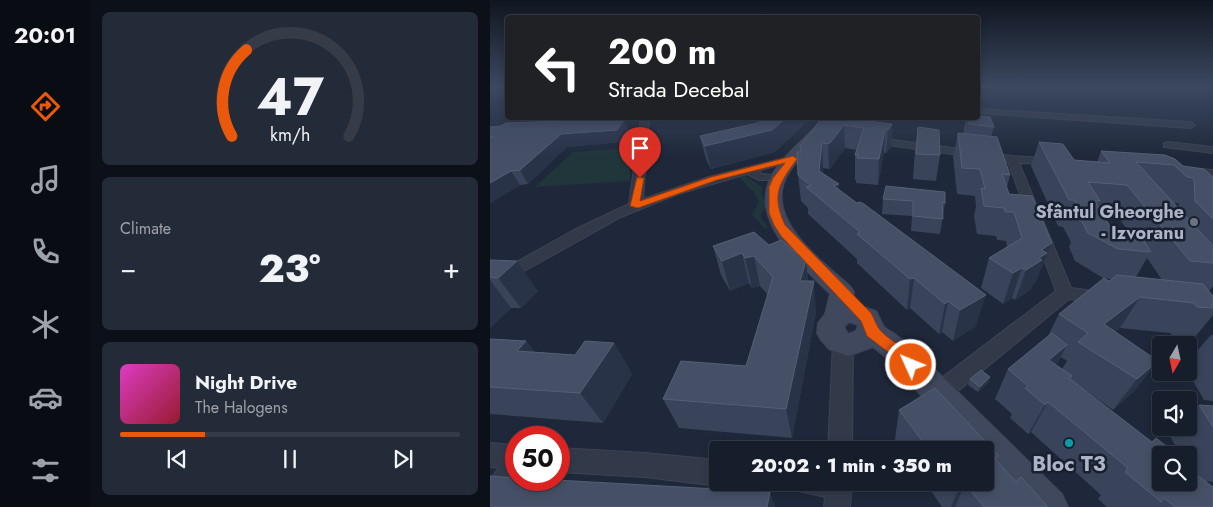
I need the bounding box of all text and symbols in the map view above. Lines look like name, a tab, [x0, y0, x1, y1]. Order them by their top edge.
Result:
text: 20:01	[14, 19, 76, 51]
text: 200 m	[608, 27, 717, 77]
icon: left	[525, 35, 590, 100]
text: 47	[256, 59, 324, 135]
text: Strada Decebal	[608, 73, 750, 105]
icon: directions	[28, 89, 63, 124]
text: km/h	[270, 122, 310, 148]
pin	[619, 127, 661, 178]
icon: arrive	[626, 134, 654, 162]
icon: music	[28, 162, 63, 197]
place label: Sfântul Gheorghe - Izvoranu	[1036, 199, 1184, 246]
marker: Sfântul Gheorghe - Izvoranu	[1188, 216, 1200, 228]
text: Climate	[120, 217, 171, 240]
icon: phone	[28, 234, 63, 269]
text: 23°	[259, 241, 321, 296]
text: −	[120, 248, 137, 289]
text: +	[443, 248, 460, 289]
icon: climate	[28, 307, 63, 342]
north arrow	[1152, 336, 1198, 381]
map controls	[1152, 336, 1197, 491]
position arrow	[884, 338, 936, 390]
text: Night Drive	[195, 369, 297, 396]
icon: car	[28, 380, 63, 415]
button: sound	[1152, 391, 1197, 436]
text: The Halogens	[195, 396, 288, 419]
speed limit sign: 50	[505, 426, 570, 491]
marker: Bloc T3	[1063, 437, 1075, 449]
icon: previous	[163, 445, 191, 473]
icon: pause	[276, 445, 304, 473]
icon: next	[389, 445, 417, 473]
button: search	[1152, 446, 1197, 491]
place label: Bloc T3	[1032, 449, 1106, 479]
text: 20:02 · 1 min · 350 m	[751, 452, 952, 479]
icon: filters	[28, 453, 63, 488]

